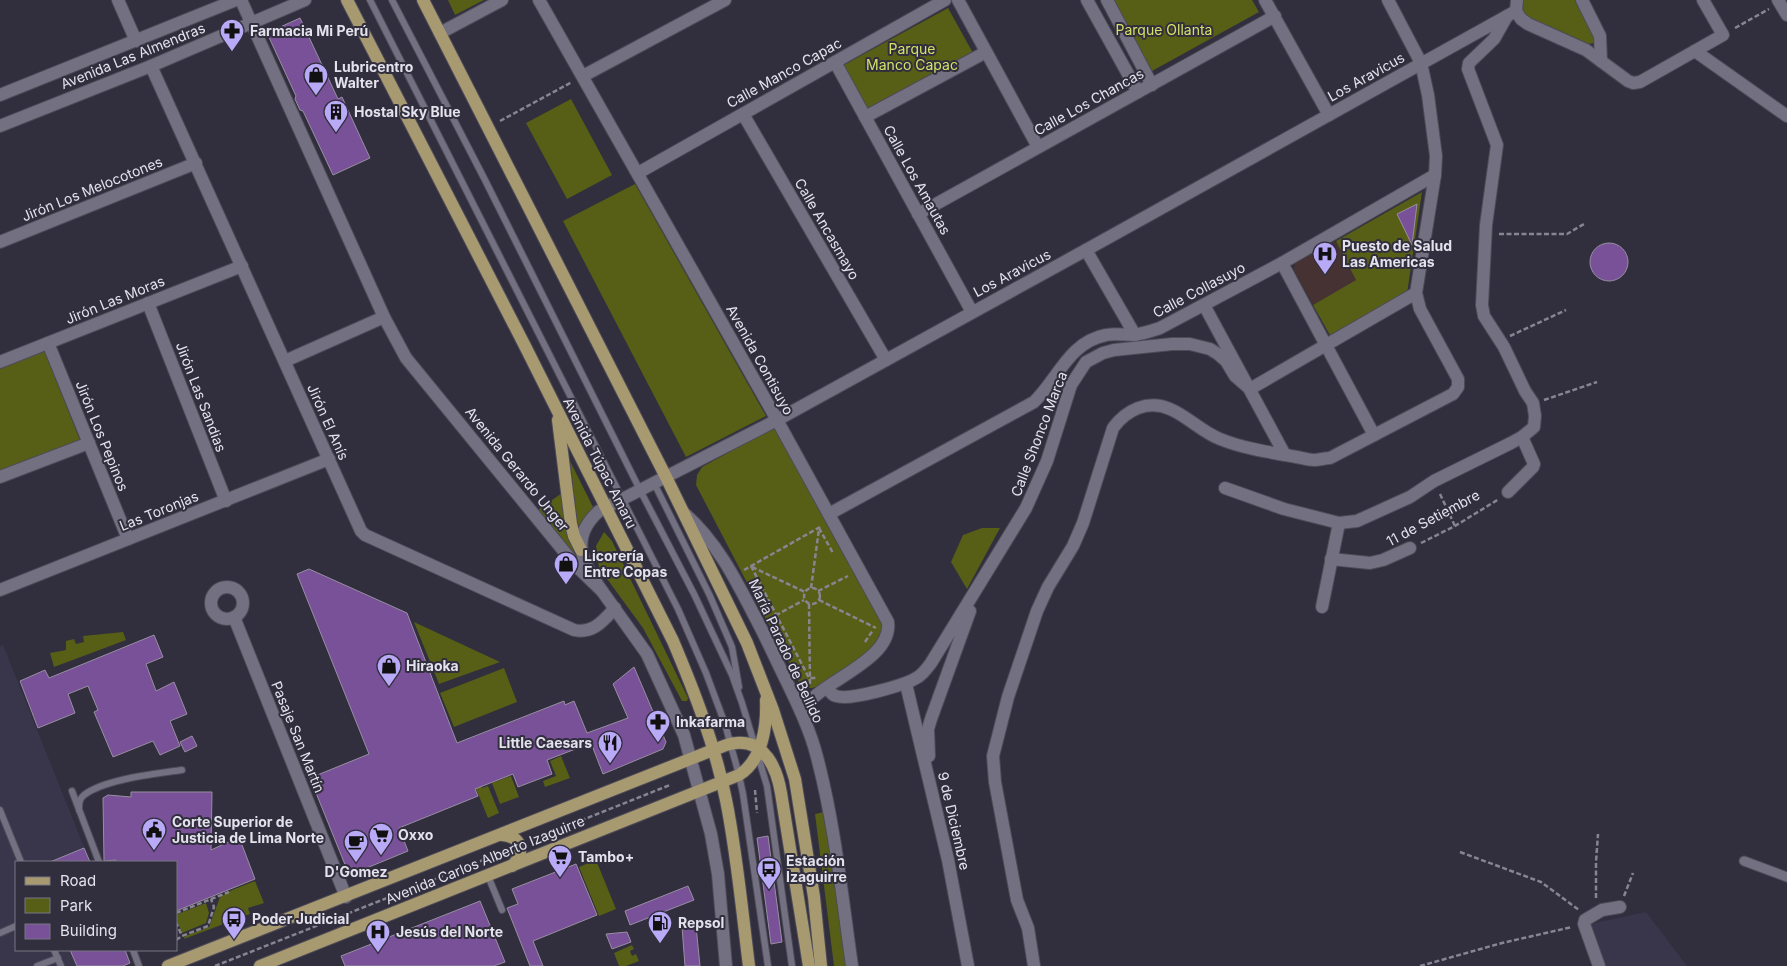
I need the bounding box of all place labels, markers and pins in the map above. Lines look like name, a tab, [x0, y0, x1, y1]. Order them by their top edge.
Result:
pharmacy icon: Farmacia Mi Perú	[219, 18, 245, 52]
place label: Farmacia Mi Perú	[250, 22, 368, 39]
place label: Lubricentro Walter	[334, 58, 414, 91]
shop icon: Lubricentro Walter	[303, 62, 329, 96]
building icon: Hostal Sky Blue	[323, 99, 349, 133]
place label: Hostal Sky Blue	[354, 103, 461, 120]
place label: Puesto de Salud Las Americas	[1342, 237, 1452, 270]
hospital icon: Puesto de Salud Las Americas	[1312, 241, 1338, 275]
place label: Licorería Entre Copas	[584, 547, 667, 580]
shop icon: Licorería Entre Copas	[553, 551, 579, 585]
shop icon: Hiraoka	[376, 653, 402, 687]
place label: Hiraoka	[406, 657, 459, 674]
pharmacy icon: Inkafarma	[645, 709, 671, 743]
place label: Inkafarma	[676, 713, 745, 730]
restaurant icon: Little Caesars	[597, 730, 623, 764]
place label: Little Caesars	[499, 734, 592, 751]
place label: Corte Superior de Justicia de Lima Norte	[172, 813, 324, 846]
public building icon: Corte Superior de Justicia de Lima Norte	[141, 817, 167, 851]
supermarket icon: Oxxo	[368, 822, 394, 856]
place label: Oxxo	[398, 826, 434, 843]
cafe icon: D'Gomez	[343, 829, 369, 863]
supermarket icon: Tambo+	[547, 844, 573, 878]
place label: Tambo+	[578, 848, 634, 865]
place label: Estación Izaguirre	[786, 852, 847, 885]
bus stop icon: Estación Izaguirre	[756, 856, 782, 890]
place label: D'Gomez	[325, 863, 387, 880]
bus stop icon: Poder Judicial	[221, 906, 247, 940]
place label: Poder Judicial	[252, 910, 349, 927]
fuel station icon: Repsol	[647, 910, 673, 944]
place label: Repsol	[678, 914, 724, 931]
hospital icon: Jesús del Norte	[365, 919, 391, 953]
place label: Jesús del Norte	[396, 923, 503, 940]

